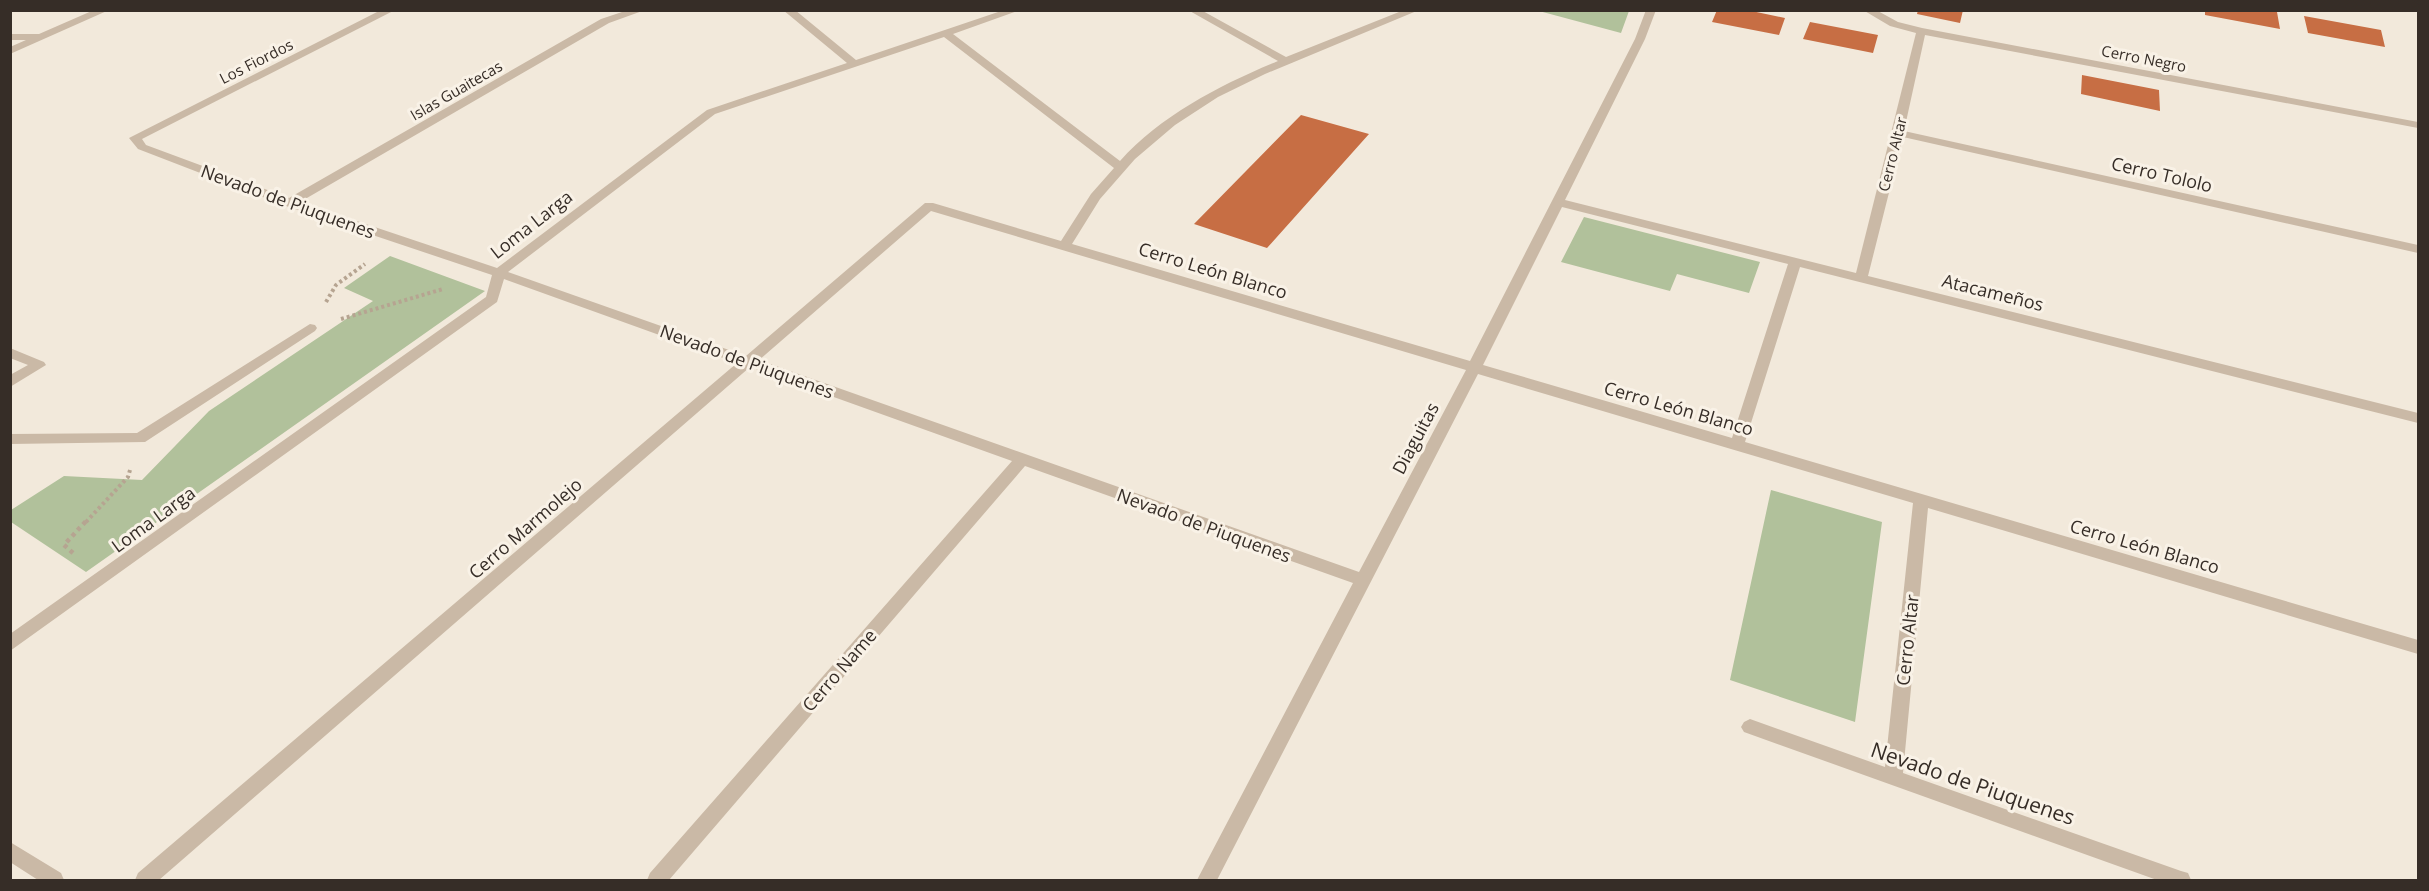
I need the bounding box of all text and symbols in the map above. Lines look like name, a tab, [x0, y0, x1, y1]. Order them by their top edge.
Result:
street label: Los Fiordos	[216, 34, 296, 88]
street label: Cerro Negro	[2100, 40, 2188, 76]
street label: Islas Guaitecas	[406, 56, 506, 124]
street label: Cerro Altar	[1873, 115, 1911, 193]
street label: Cerro Tololo	[2109, 151, 2215, 197]
street label: Nevado de Piuquenes	[198, 158, 378, 244]
street label: Loma Larga	[485, 184, 577, 264]
street label: Cerro León Blanco	[1136, 236, 1290, 304]
street label: Atacameños	[1940, 268, 2046, 316]
street label: Nevado de Piuquenes	[657, 318, 837, 404]
street label: Cerro León Blanco	[1601, 375, 1757, 441]
street label: Diaguitas	[1386, 398, 1444, 478]
street label: Cerro Marmolejo	[463, 472, 587, 584]
street label: Loma Larga	[106, 480, 200, 558]
street label: Nevado de Piuquenes	[1114, 482, 1294, 568]
street label: Cerro León Blanco	[2067, 513, 2223, 579]
street label: Cerro Altar	[1890, 593, 1924, 687]
street label: Cerro Name	[796, 624, 882, 716]
street label: Nevado de Piuquenes	[1867, 735, 2079, 831]

